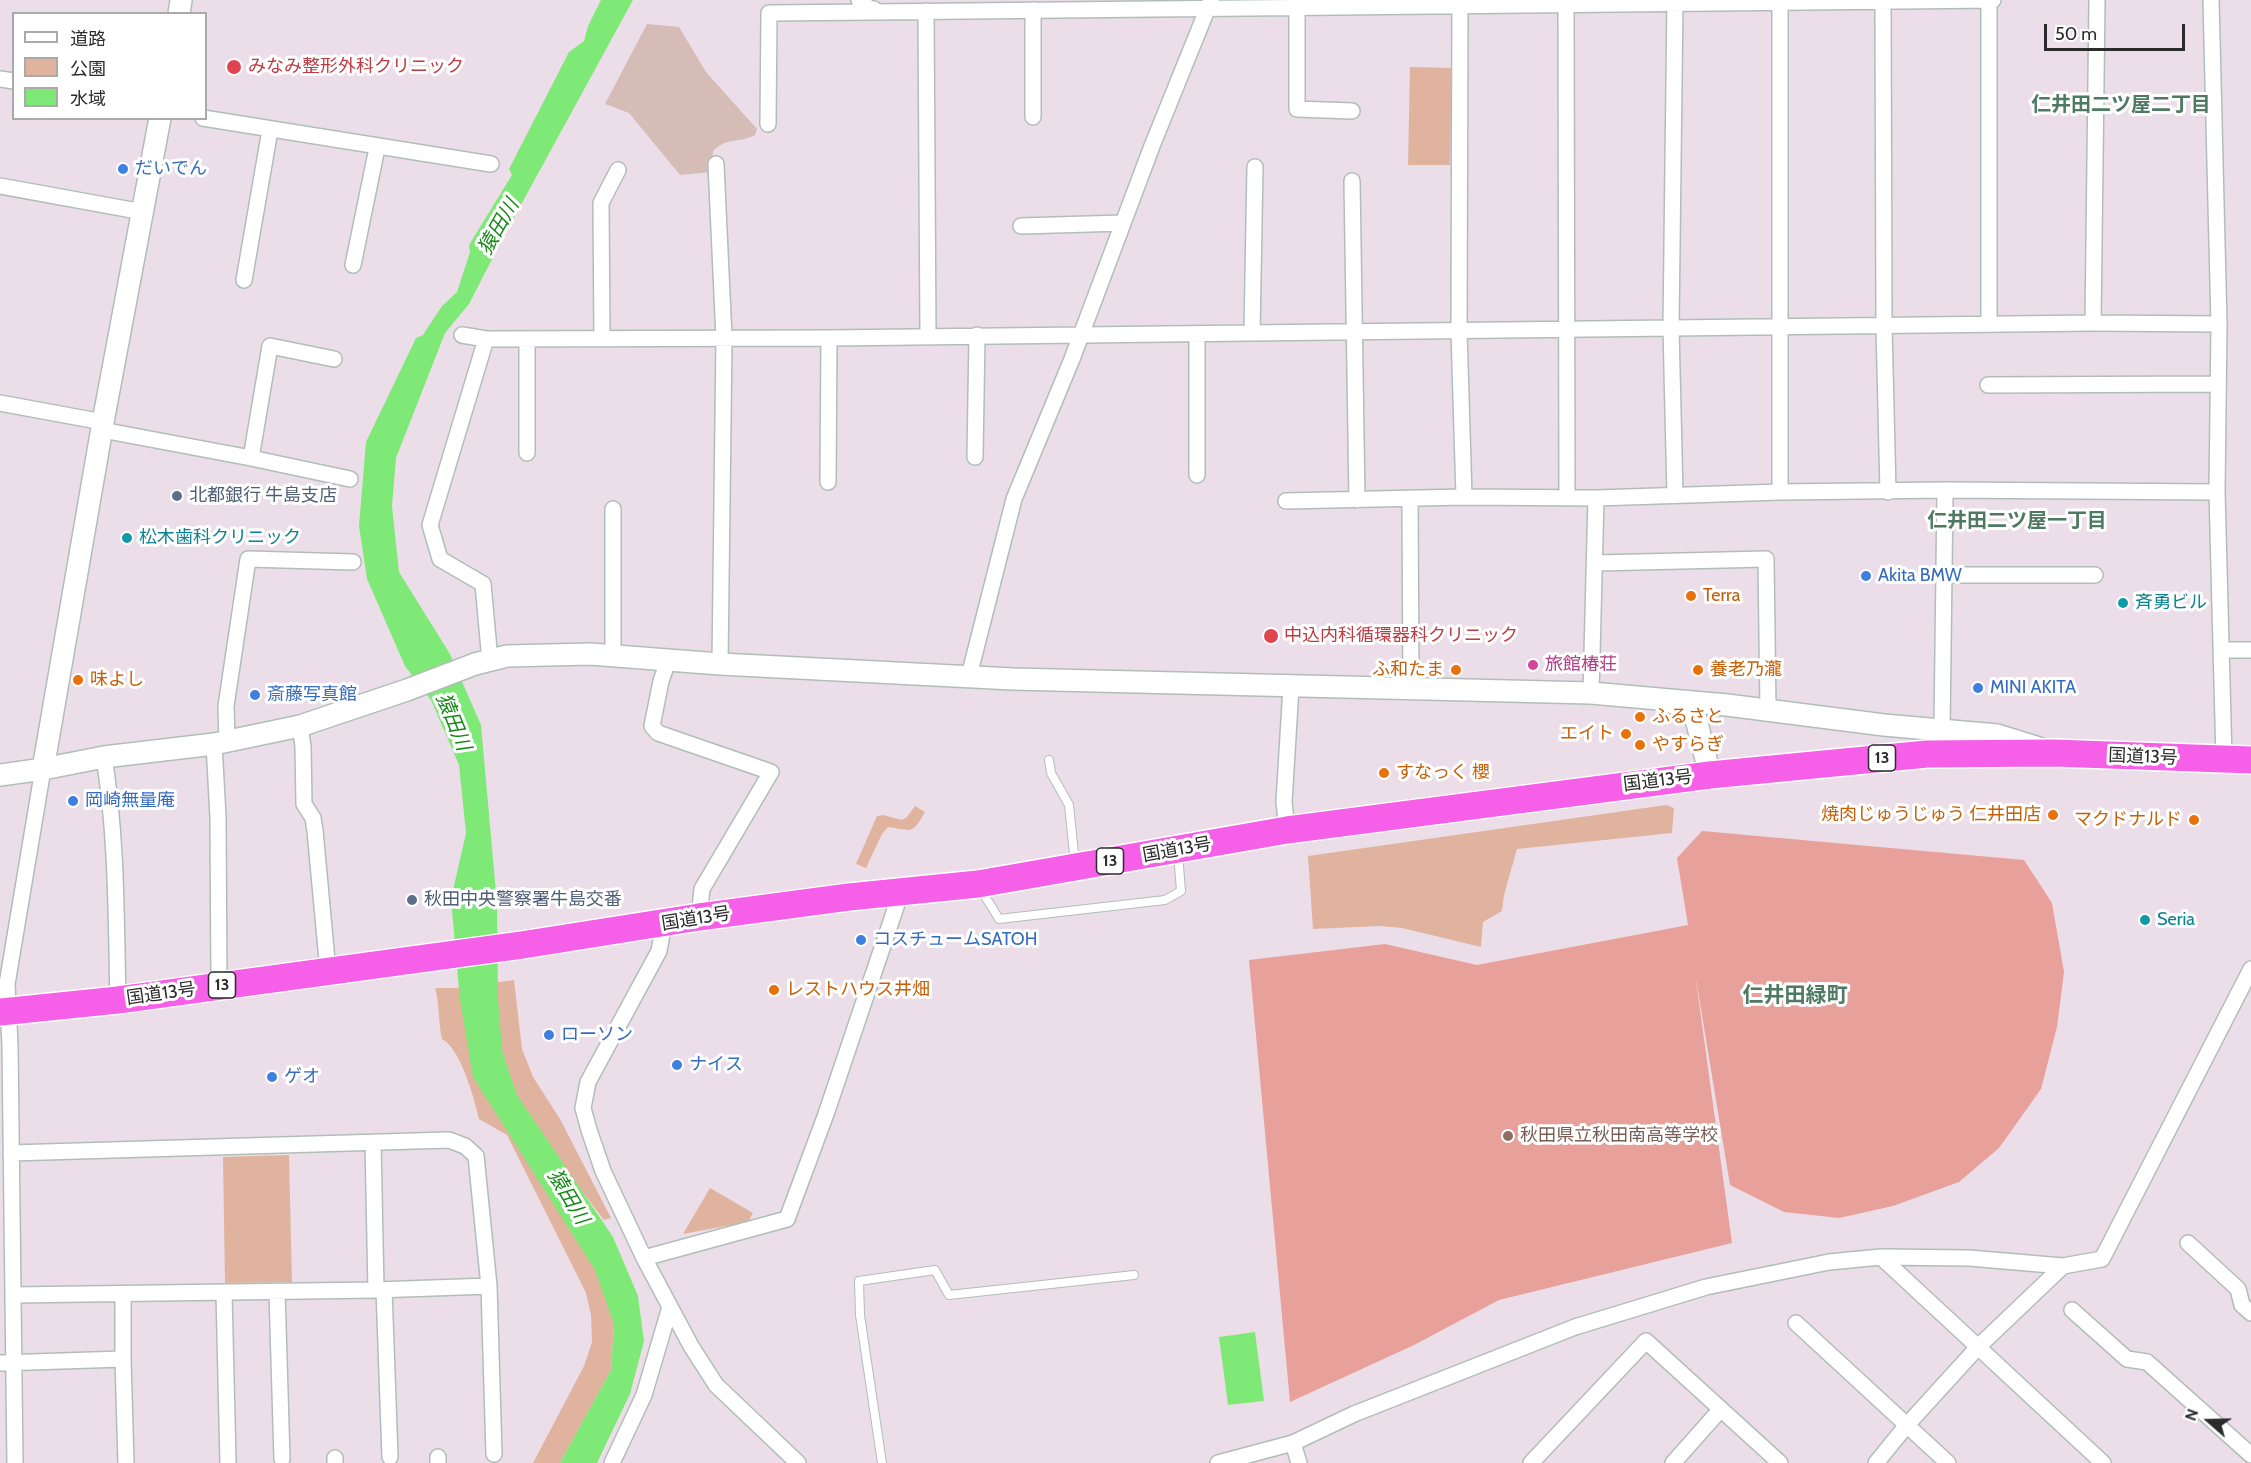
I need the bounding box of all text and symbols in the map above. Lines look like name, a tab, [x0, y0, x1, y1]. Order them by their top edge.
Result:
legend	[12, 12, 207, 120]
scale bar	[2047, 12, 2188, 50]
text: 50 m	[2055, 23, 2097, 45]
text: 道路	[70, 28, 106, 50]
place label: みなみ整形外科クリニック	[248, 56, 464, 78]
text: 公園	[70, 58, 106, 80]
marker: みなみ整形外科クリニック	[225, 58, 243, 76]
text: 水域	[70, 88, 106, 110]
district label: 仁井田二ツ屋二丁目	[2031, 93, 2211, 117]
place label: だいでん	[135, 158, 207, 180]
marker: だいでん	[116, 162, 130, 176]
water label: 猿田川	[474, 195, 524, 259]
place label: 北都銀行 牛島支店	[189, 485, 337, 507]
marker: 北都銀行 牛島支店	[170, 489, 184, 503]
district label: 仁井田二ツ屋一丁目	[1927, 509, 2107, 533]
place label: 松木歯科クリニック	[139, 527, 301, 549]
marker: 松木歯科クリニック	[120, 531, 134, 545]
place label: Akita BMW	[1878, 565, 1962, 587]
marker: Akita BMW	[1859, 569, 1873, 583]
place label: Terra	[1703, 585, 1740, 607]
marker: Terra	[1684, 589, 1698, 603]
place label: 斉勇ビル	[2135, 592, 2207, 614]
marker: 斉勇ビル	[2116, 596, 2130, 610]
place label: 中込内科循環器科クリニック	[1284, 625, 1518, 647]
marker: 中込内科循環器科クリニック	[1262, 627, 1280, 645]
place label: 旅館椿荘	[1545, 654, 1617, 676]
marker: 旅館椿荘	[1526, 658, 1540, 672]
place label: ふ和たま	[1372, 659, 1444, 681]
place label: 養老乃瀧	[1710, 659, 1782, 681]
marker: ふ和たま	[1449, 663, 1463, 677]
marker: 養老乃瀧	[1691, 663, 1705, 677]
place label: 味よし	[90, 669, 144, 691]
marker: 味よし	[71, 673, 85, 687]
place label: MINI AKITA	[1990, 677, 2076, 699]
marker: MINI AKITA	[1971, 681, 1985, 695]
place label: 斎藤写真館	[267, 684, 357, 706]
marker: 斎藤写真館	[248, 688, 262, 702]
water label: 猿田川	[431, 690, 475, 754]
place label: ふるさと	[1652, 706, 1724, 728]
marker: ふるさと	[1633, 710, 1647, 724]
place label: エイト	[1560, 723, 1614, 745]
marker: エイト	[1619, 727, 1633, 741]
place label: やすらぎ	[1652, 734, 1724, 756]
marker: やすらぎ	[1633, 738, 1647, 752]
road number: 13	[1868, 745, 1896, 771]
street label: 国道13号	[2108, 745, 2178, 769]
place label: すなっく 櫻	[1396, 762, 1490, 784]
marker: すなっく 櫻	[1377, 766, 1391, 780]
street label: 国道13号	[1622, 766, 1694, 796]
place label: 岡崎無量庵	[85, 790, 175, 812]
marker: 岡崎無量庵	[66, 794, 80, 808]
place label: 焼肉じゅうじゅう 仁井田店	[1821, 804, 2041, 826]
marker: 焼肉じゅうじゅう 仁井田店	[2046, 808, 2060, 822]
place label: マクドナルド	[2074, 809, 2182, 831]
marker: マクドナルド	[2187, 813, 2201, 827]
street label: 国道13号	[1141, 833, 1213, 867]
road number: 13	[1096, 848, 1124, 874]
place label: 秋田中央警察署牛島交番	[424, 889, 622, 911]
marker: 秋田中央警察署牛島交番	[405, 893, 419, 907]
street label: 国道13号	[660, 903, 732, 935]
place label: Seria	[2157, 909, 2195, 931]
marker: Seria	[2138, 913, 2152, 927]
place label: コスチュームSATOH	[873, 929, 1037, 951]
marker: コスチュームSATOH	[854, 933, 868, 947]
road number: 13	[208, 972, 236, 998]
street label: 国道13号	[125, 978, 197, 1010]
place label: レストハウス井畑	[786, 979, 930, 1001]
marker: レストハウス井畑	[767, 983, 781, 997]
district label: 仁井田緑町	[1743, 983, 1847, 1009]
place label: ローソン	[561, 1024, 633, 1046]
marker: ローソン	[542, 1028, 556, 1042]
place label: ナイス	[689, 1054, 743, 1076]
marker: ナイス	[670, 1058, 684, 1072]
place label: ゲオ	[284, 1066, 320, 1088]
marker: ゲオ	[265, 1070, 279, 1084]
place label: 秋田県立秋田南高等学校	[1520, 1125, 1718, 1147]
marker: 秋田県立秋田南高等学校	[1501, 1129, 1515, 1143]
water label: 猿田川	[542, 1165, 594, 1229]
north arrow	[2179, 1391, 2239, 1451]
text: N	[2181, 1406, 2202, 1423]

